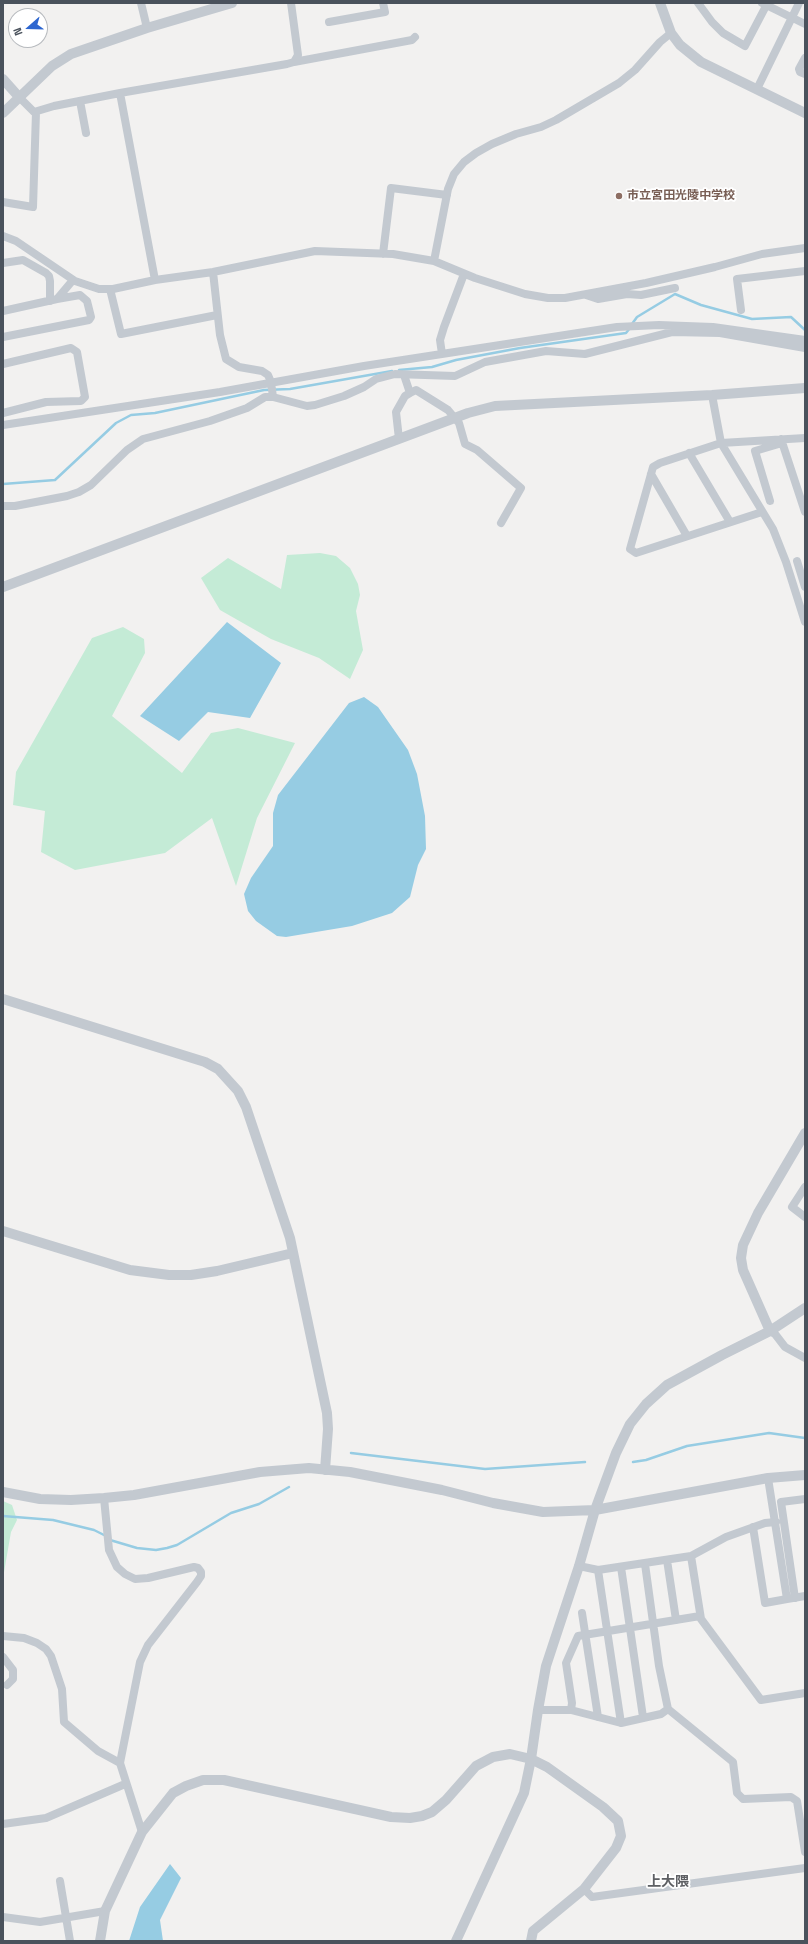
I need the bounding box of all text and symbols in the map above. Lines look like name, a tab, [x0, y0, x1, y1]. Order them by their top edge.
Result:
north arrow	[8, 8, 48, 48]
text: N	[10, 26, 26, 38]
place label: 市立宮田光陵中学校	[627, 189, 735, 203]
marker: 市立宮田光陵中学校	[614, 191, 624, 201]
district label: 上大隈	[647, 1874, 689, 1890]

